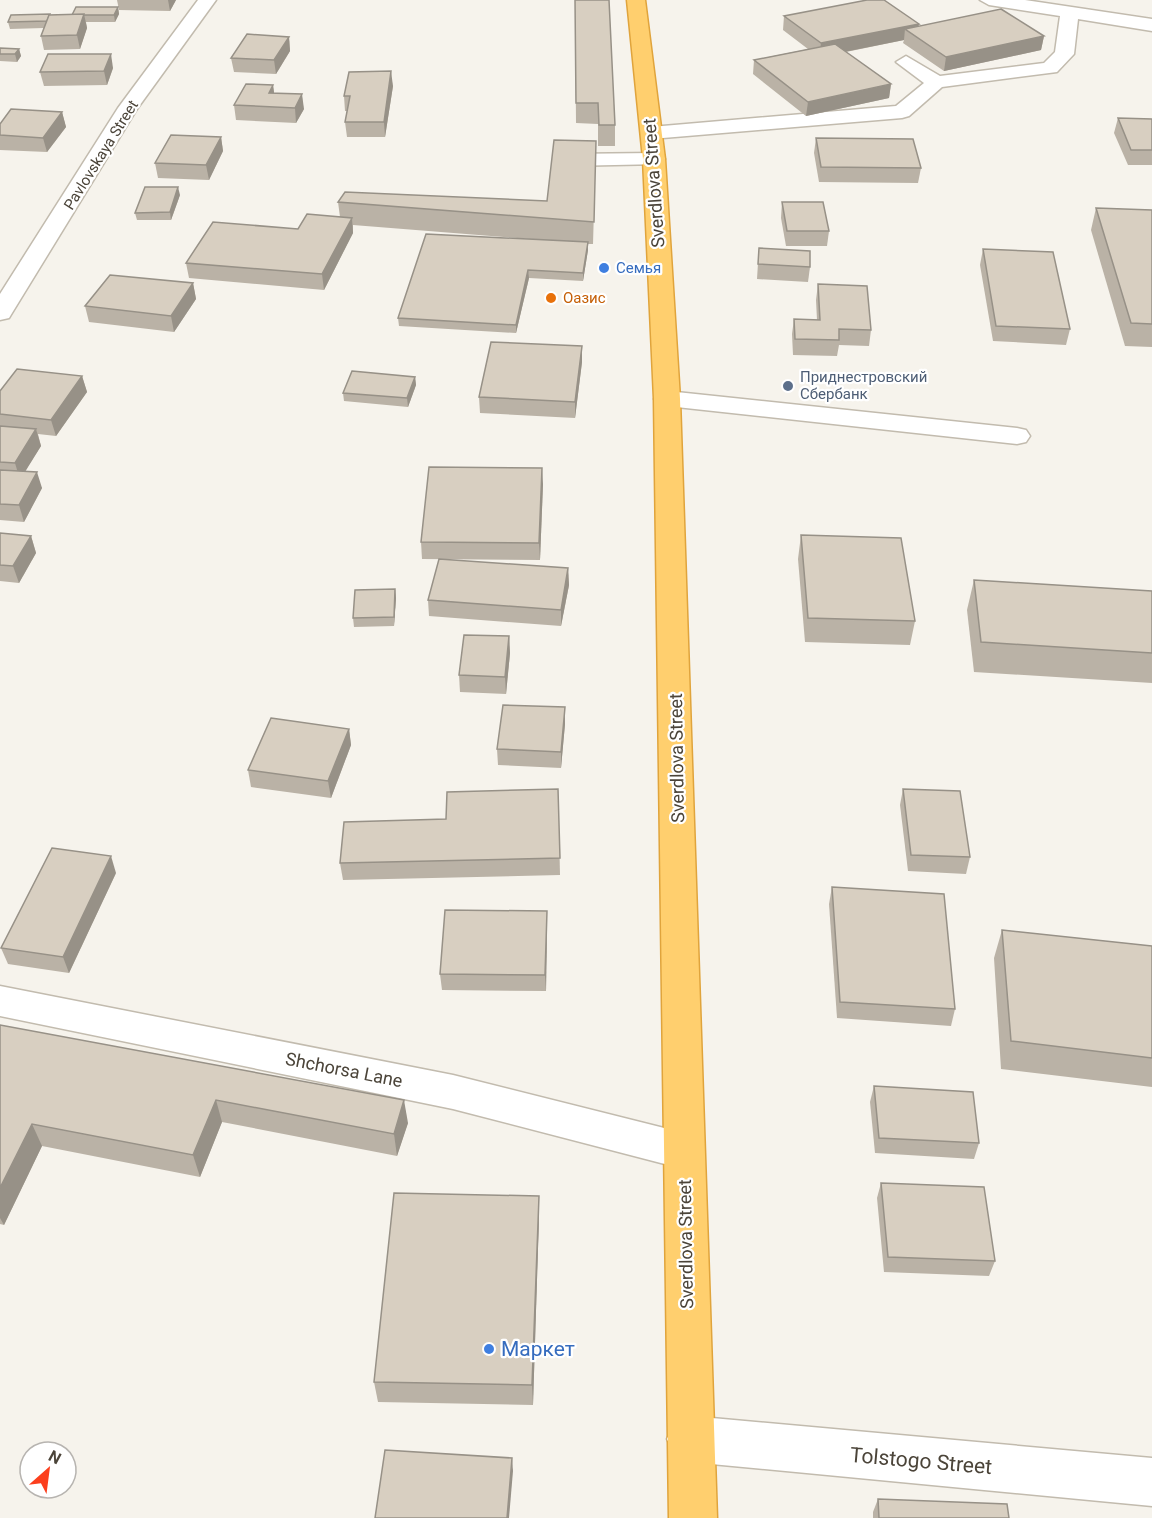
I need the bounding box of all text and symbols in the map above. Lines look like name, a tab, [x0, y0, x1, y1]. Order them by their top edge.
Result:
street label: Pavlovskaya Street	[60, 97, 142, 213]
street label: Sverdlova Street	[638, 117, 669, 248]
place label: Семья	[616, 259, 661, 277]
marker: Семья	[597, 261, 611, 275]
place label: Оазис	[563, 289, 606, 307]
marker: Оазис	[544, 291, 558, 305]
place label: Приднестровский Сбербанк	[800, 368, 927, 403]
marker: Приднестровский Сбербанк	[781, 379, 795, 393]
street label: Sverdlova Street	[665, 693, 688, 823]
street label: Shchorsa Lane	[284, 1048, 404, 1091]
street label: Sverdlova Street	[674, 1179, 697, 1309]
place label: Маркет	[501, 1337, 575, 1361]
marker: Маркет	[482, 1342, 496, 1356]
north arrow	[18, 1440, 78, 1500]
street label: Tolstogo Street	[849, 1443, 993, 1479]
text: N	[45, 1446, 64, 1468]

